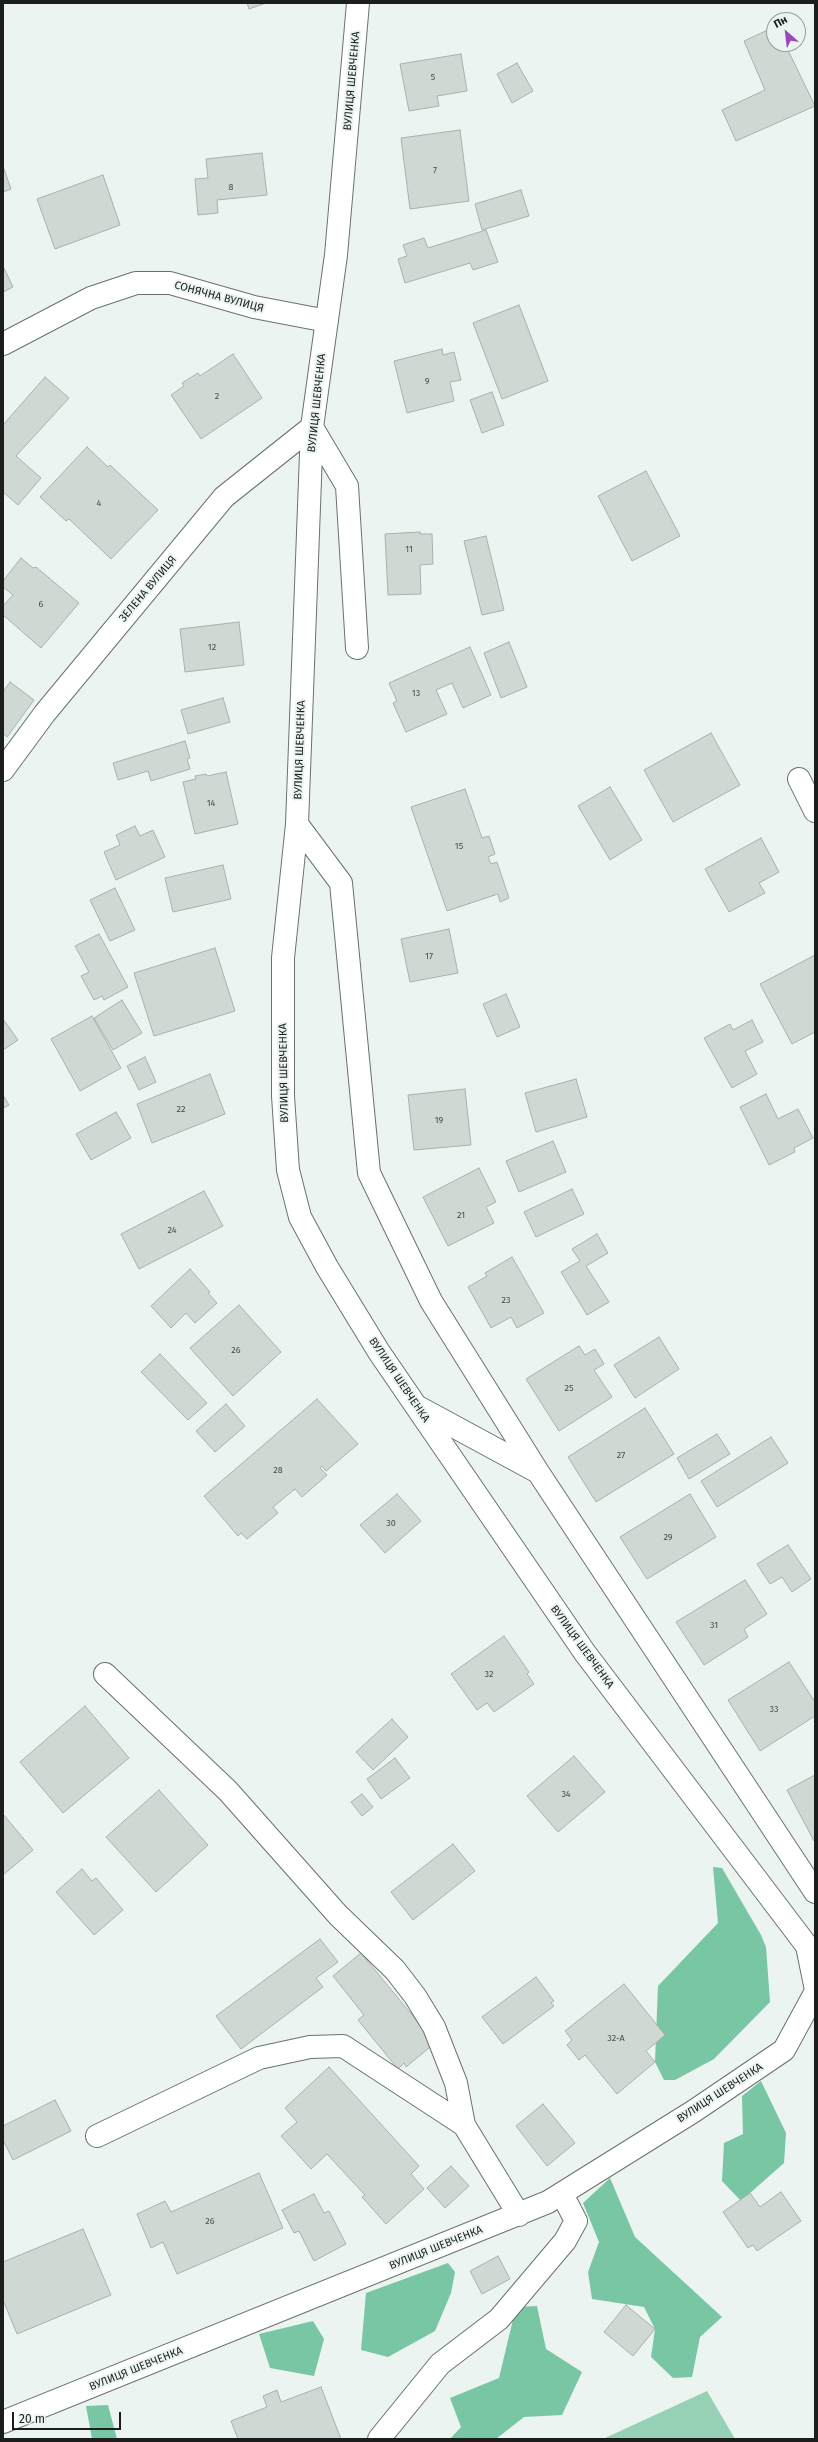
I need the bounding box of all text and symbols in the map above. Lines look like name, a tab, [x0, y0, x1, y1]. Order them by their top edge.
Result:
north arrow	[766, 12, 806, 52]
text: Пн	[771, 13, 790, 31]
street label: ВУЛИЦЯ ШЕВЧЕНКА	[341, 31, 363, 131]
house number: 5	[431, 72, 435, 82]
house number: 7	[433, 165, 437, 175]
house number: 8	[229, 182, 233, 192]
street label: СОНЯЧНА ВУЛИЦЯ	[173, 279, 265, 315]
street label: ВУЛИЦЯ ШЕВЧЕНКА	[305, 353, 329, 453]
house number: 9	[425, 376, 429, 386]
house number: 2	[215, 391, 219, 401]
house number: 4	[97, 498, 101, 508]
house number: 11	[405, 544, 413, 554]
street label: ЗЕЛЕНА ВУЛИЦЯ	[116, 553, 180, 625]
house number: 6	[39, 599, 43, 609]
house number: 12	[208, 642, 216, 652]
house number: 13	[412, 688, 420, 698]
street label: ВУЛИЦЯ ШЕВЧЕНКА	[292, 700, 308, 800]
house number: 14	[207, 798, 215, 808]
house number: 15	[455, 841, 463, 851]
house number: 17	[425, 951, 433, 961]
street label: ВУЛИЦЯ ШЕВЧЕНКА	[277, 1023, 291, 1123]
house number: 22	[177, 1104, 185, 1114]
house number: 19	[435, 1115, 443, 1125]
house number: 21	[457, 1210, 465, 1220]
house number: 24	[168, 1225, 176, 1235]
house number: 23	[502, 1295, 510, 1305]
street label: ВУЛИЦЯ ШЕВЧЕНКА	[366, 1335, 432, 1425]
house number: 26	[231, 1345, 241, 1355]
house number: 25	[565, 1383, 573, 1393]
house number: 27	[617, 1450, 625, 1460]
house number: 28	[273, 1465, 283, 1475]
house number: 30	[386, 1518, 396, 1528]
house number: 29	[663, 1532, 673, 1542]
street label: ВУЛИЦЯ ШЕВЧЕНКА	[547, 1603, 617, 1691]
house number: 31	[710, 1620, 718, 1630]
house number: 32	[485, 1669, 493, 1679]
house number: 33	[770, 1704, 778, 1714]
house number: 34	[561, 1789, 571, 1799]
house number: 32-А	[607, 2033, 625, 2043]
street label: ВУЛИЦЯ ШЕВЧЕНКА	[675, 2060, 765, 2126]
house number: 26	[205, 2216, 215, 2226]
street label: ВУЛИЦЯ ШЕВЧЕНКА	[387, 2223, 485, 2273]
street label: ВУЛИЦЯ ШЕВЧЕНКА	[87, 2344, 185, 2394]
scale bar	[14, 2404, 123, 2430]
text: 20 m	[19, 2412, 45, 2426]

